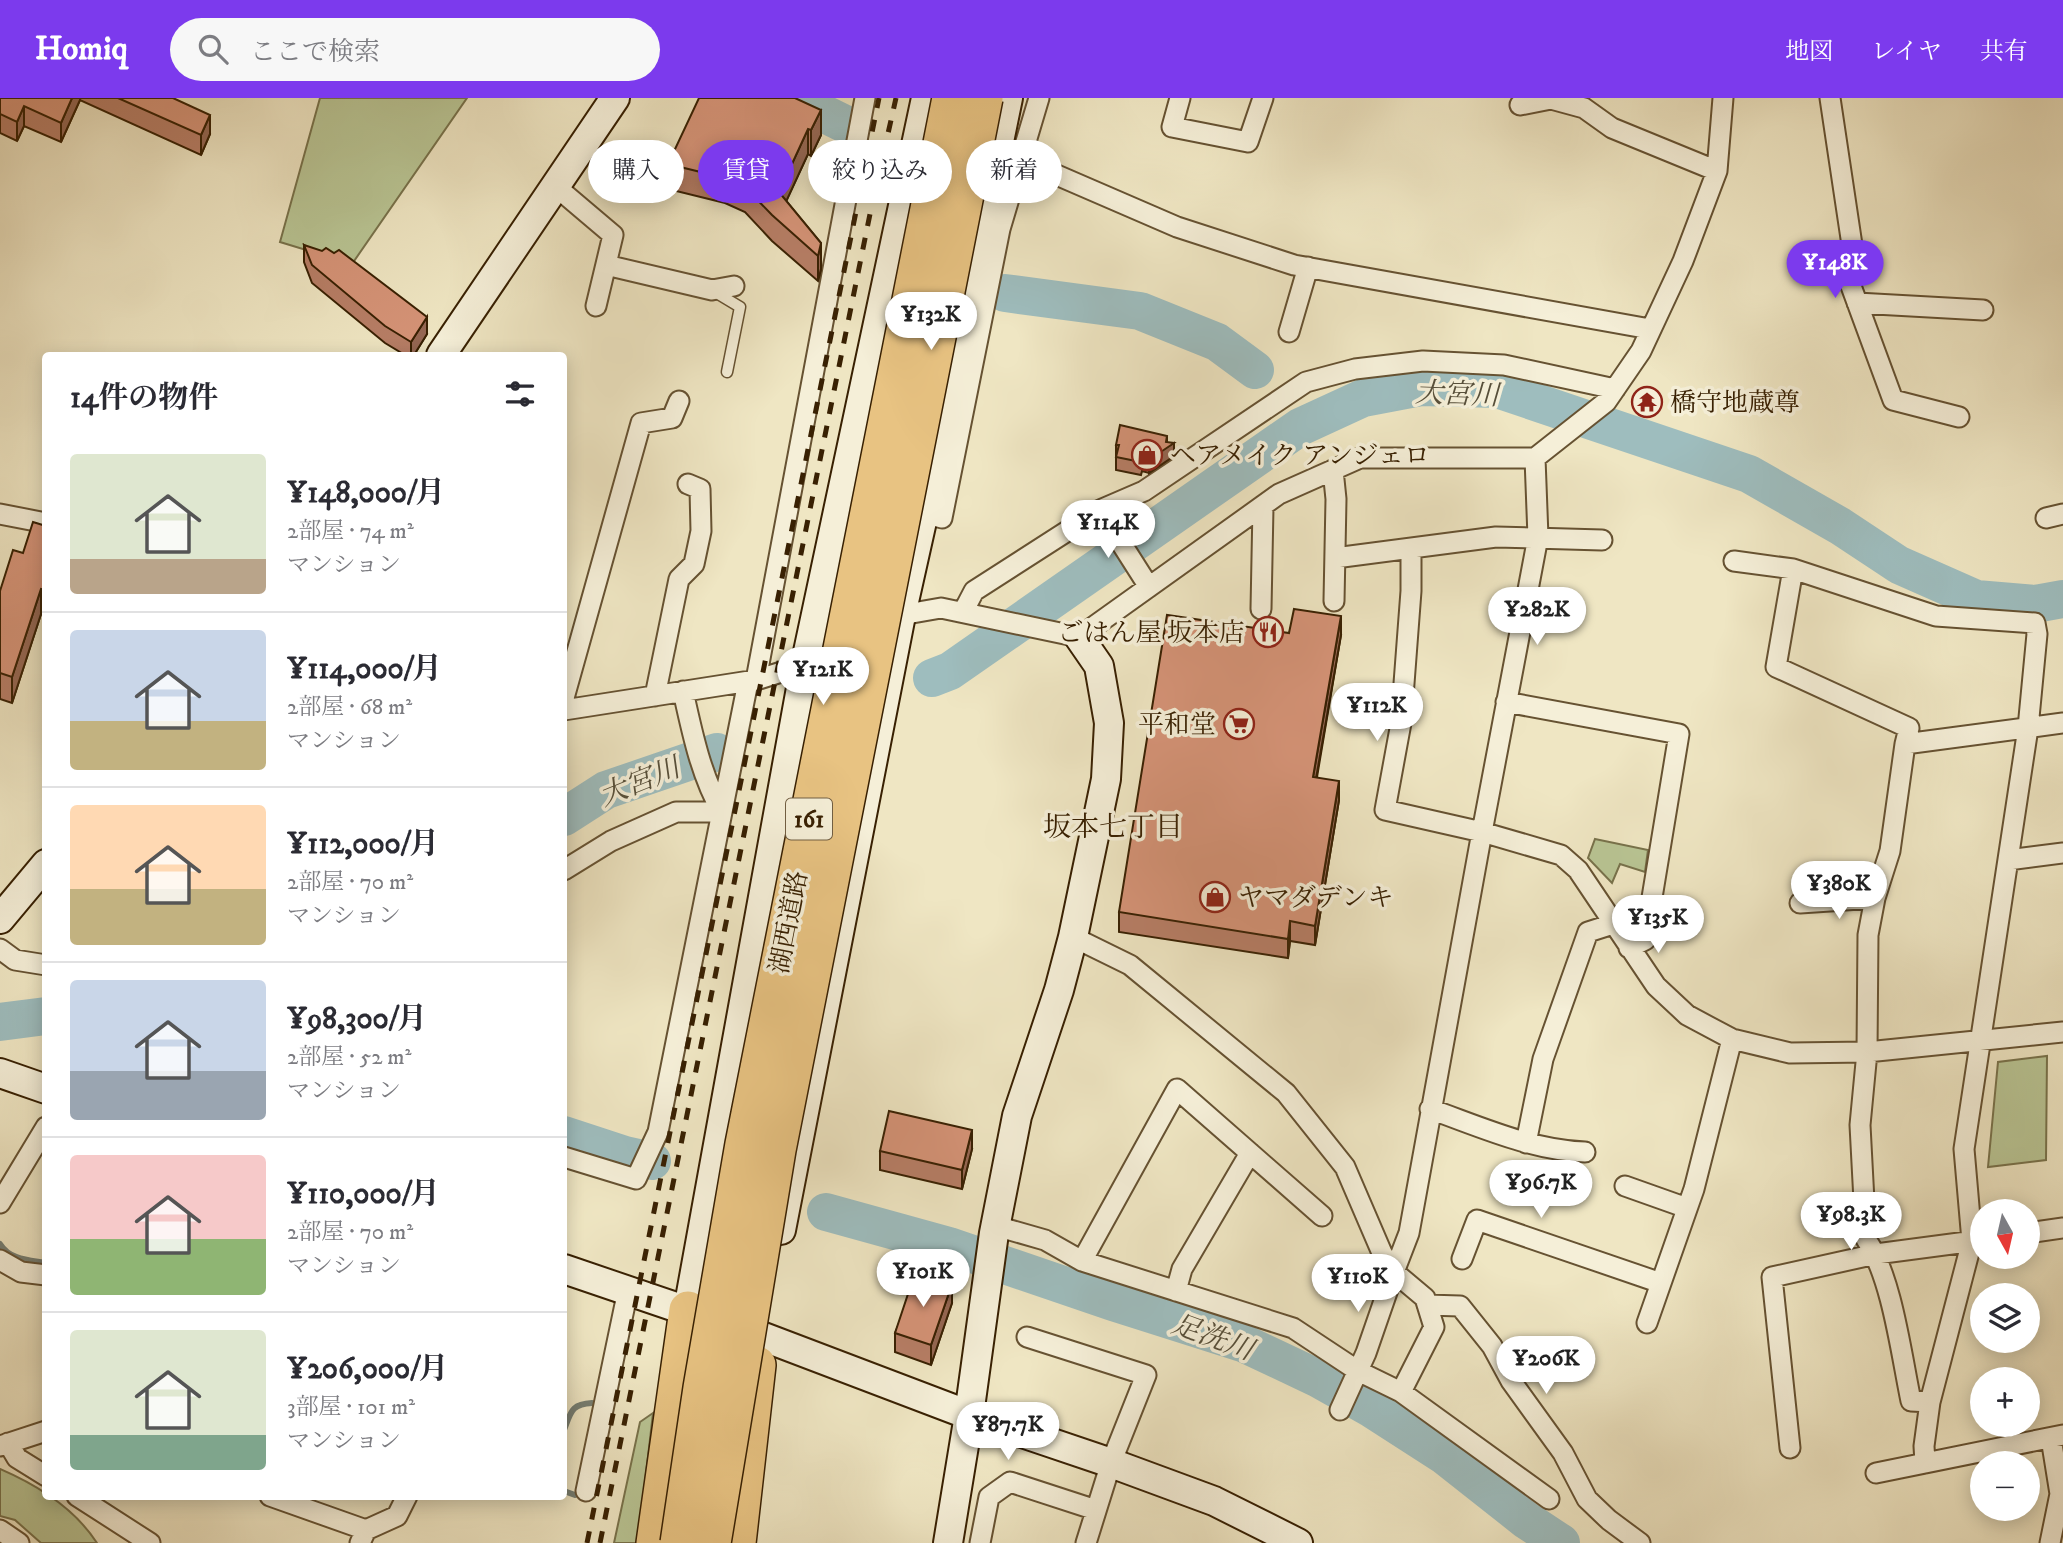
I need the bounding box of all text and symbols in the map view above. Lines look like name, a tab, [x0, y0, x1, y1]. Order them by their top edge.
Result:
search box	[170, 18, 660, 81]
text: Homiq	[35, 29, 128, 70]
icon: search	[194, 30, 232, 68]
text: ここで検索	[250, 36, 380, 69]
text: 地図	[1785, 37, 1833, 67]
text: レイヤ	[1871, 37, 1942, 67]
text: 共有	[1980, 37, 2028, 67]
chip: 購入	[588, 140, 684, 203]
chip: 賃貸	[698, 140, 794, 203]
chip: 絞り込み	[808, 140, 952, 203]
chip: 新着	[966, 140, 1062, 203]
pin: ¥148K	[1786, 240, 1884, 300]
text: ¥148K	[1803, 248, 1867, 277]
pin: ¥132K	[882, 292, 980, 352]
text: ¥132K	[901, 300, 961, 329]
icon: filters	[501, 375, 539, 413]
water label: 大宮川	[1414, 376, 1503, 414]
text: 14件の物件	[70, 380, 218, 417]
temple icon: 橋守地蔵尊	[1630, 385, 1664, 419]
place label: 橋守地蔵尊	[1670, 387, 1800, 420]
shop icon: ヘアメイク アンジェロ	[1130, 438, 1164, 472]
place label: ヘアメイク アンジェロ	[1170, 440, 1430, 473]
text: ¥148,000/月	[287, 475, 445, 512]
icon: home	[126, 482, 210, 566]
pin: ¥114K	[1059, 500, 1157, 560]
text: ¥114K	[1077, 508, 1139, 537]
text: 2部屋 · 74 m²	[287, 517, 414, 546]
text: マンション	[287, 551, 401, 580]
pin: ¥282K	[1488, 588, 1586, 647]
text: ¥282K	[1504, 595, 1570, 624]
restaurant icon: ごはん屋 坂本店	[1251, 615, 1285, 649]
place label: ごはん屋 坂本店	[1057, 617, 1245, 650]
pin: ¥121K	[774, 648, 872, 707]
text: ¥114,000/月	[287, 651, 442, 688]
text: ¥121K	[793, 655, 853, 684]
icon: home	[126, 658, 210, 742]
pin: ¥112K	[1328, 684, 1426, 743]
text: ¥112K	[1347, 691, 1407, 720]
text: 2部屋 · 68 m²	[287, 693, 412, 722]
supermarket icon: 平和堂	[1222, 707, 1256, 741]
place label: 平和堂	[1138, 709, 1216, 742]
text: マンション	[287, 727, 401, 756]
water label: 大宮川	[594, 749, 688, 814]
road number: 161	[786, 798, 832, 840]
district label: 坂本七丁目	[1043, 810, 1183, 845]
text: ¥112,000/月	[287, 826, 439, 863]
icon: home	[126, 833, 210, 917]
pin: ¥380K	[1790, 862, 1888, 921]
text: 2部屋 · 70 m²	[287, 868, 413, 897]
street label: 湖西道路	[763, 868, 816, 976]
text: ¥380K	[1807, 869, 1871, 898]
shop icon: ヤマダデンキ	[1198, 880, 1232, 914]
place label: ヤマダデンキ	[1238, 882, 1393, 915]
pin: ¥135K	[1609, 896, 1707, 955]
text: マンション	[287, 902, 401, 931]
text: ¥135K	[1628, 903, 1688, 932]
text: ¥98,300/月	[287, 1001, 427, 1038]
icon: home	[126, 1008, 210, 1092]
text: 2部屋 · 52 m²	[287, 1043, 411, 1072]
text: マンション	[287, 1077, 401, 1106]
pin: ¥96.7K	[1484, 1160, 1598, 1220]
text: ¥96.7K	[1505, 1168, 1577, 1197]
text: ¥110,000/月	[287, 1176, 440, 1213]
icon: home	[126, 1183, 210, 1267]
pin: ¥98.3K	[1794, 1192, 1908, 1252]
north arrow	[1970, 1199, 2040, 1269]
map controls	[1970, 1199, 2040, 1521]
text: ¥98.3K	[1817, 1200, 1885, 1229]
text: 2部屋 · 70 m²	[287, 1218, 413, 1247]
pin: ¥101K	[874, 1250, 972, 1309]
text: マンション	[287, 1252, 401, 1281]
pin: ¥110K	[1309, 1254, 1407, 1314]
text: ¥101K	[893, 1257, 953, 1286]
text: ¥110K	[1328, 1262, 1388, 1291]
button: layers	[1970, 1283, 2040, 1353]
water label: 足洗川	[1167, 1307, 1261, 1369]
pin: ¥206K	[1497, 1336, 1595, 1396]
text: ¥206K	[1512, 1344, 1580, 1373]
text: ¥206,000/月	[287, 1351, 448, 1388]
icon: home	[126, 1358, 210, 1442]
button: +	[1970, 1367, 2040, 1437]
text: 3部屋 · 101 m²	[287, 1393, 415, 1422]
pin: ¥87.7K	[951, 1402, 1065, 1462]
text: ¥87.7K	[972, 1410, 1044, 1439]
text: マンション	[287, 1427, 401, 1456]
button: −	[1970, 1451, 2040, 1521]

